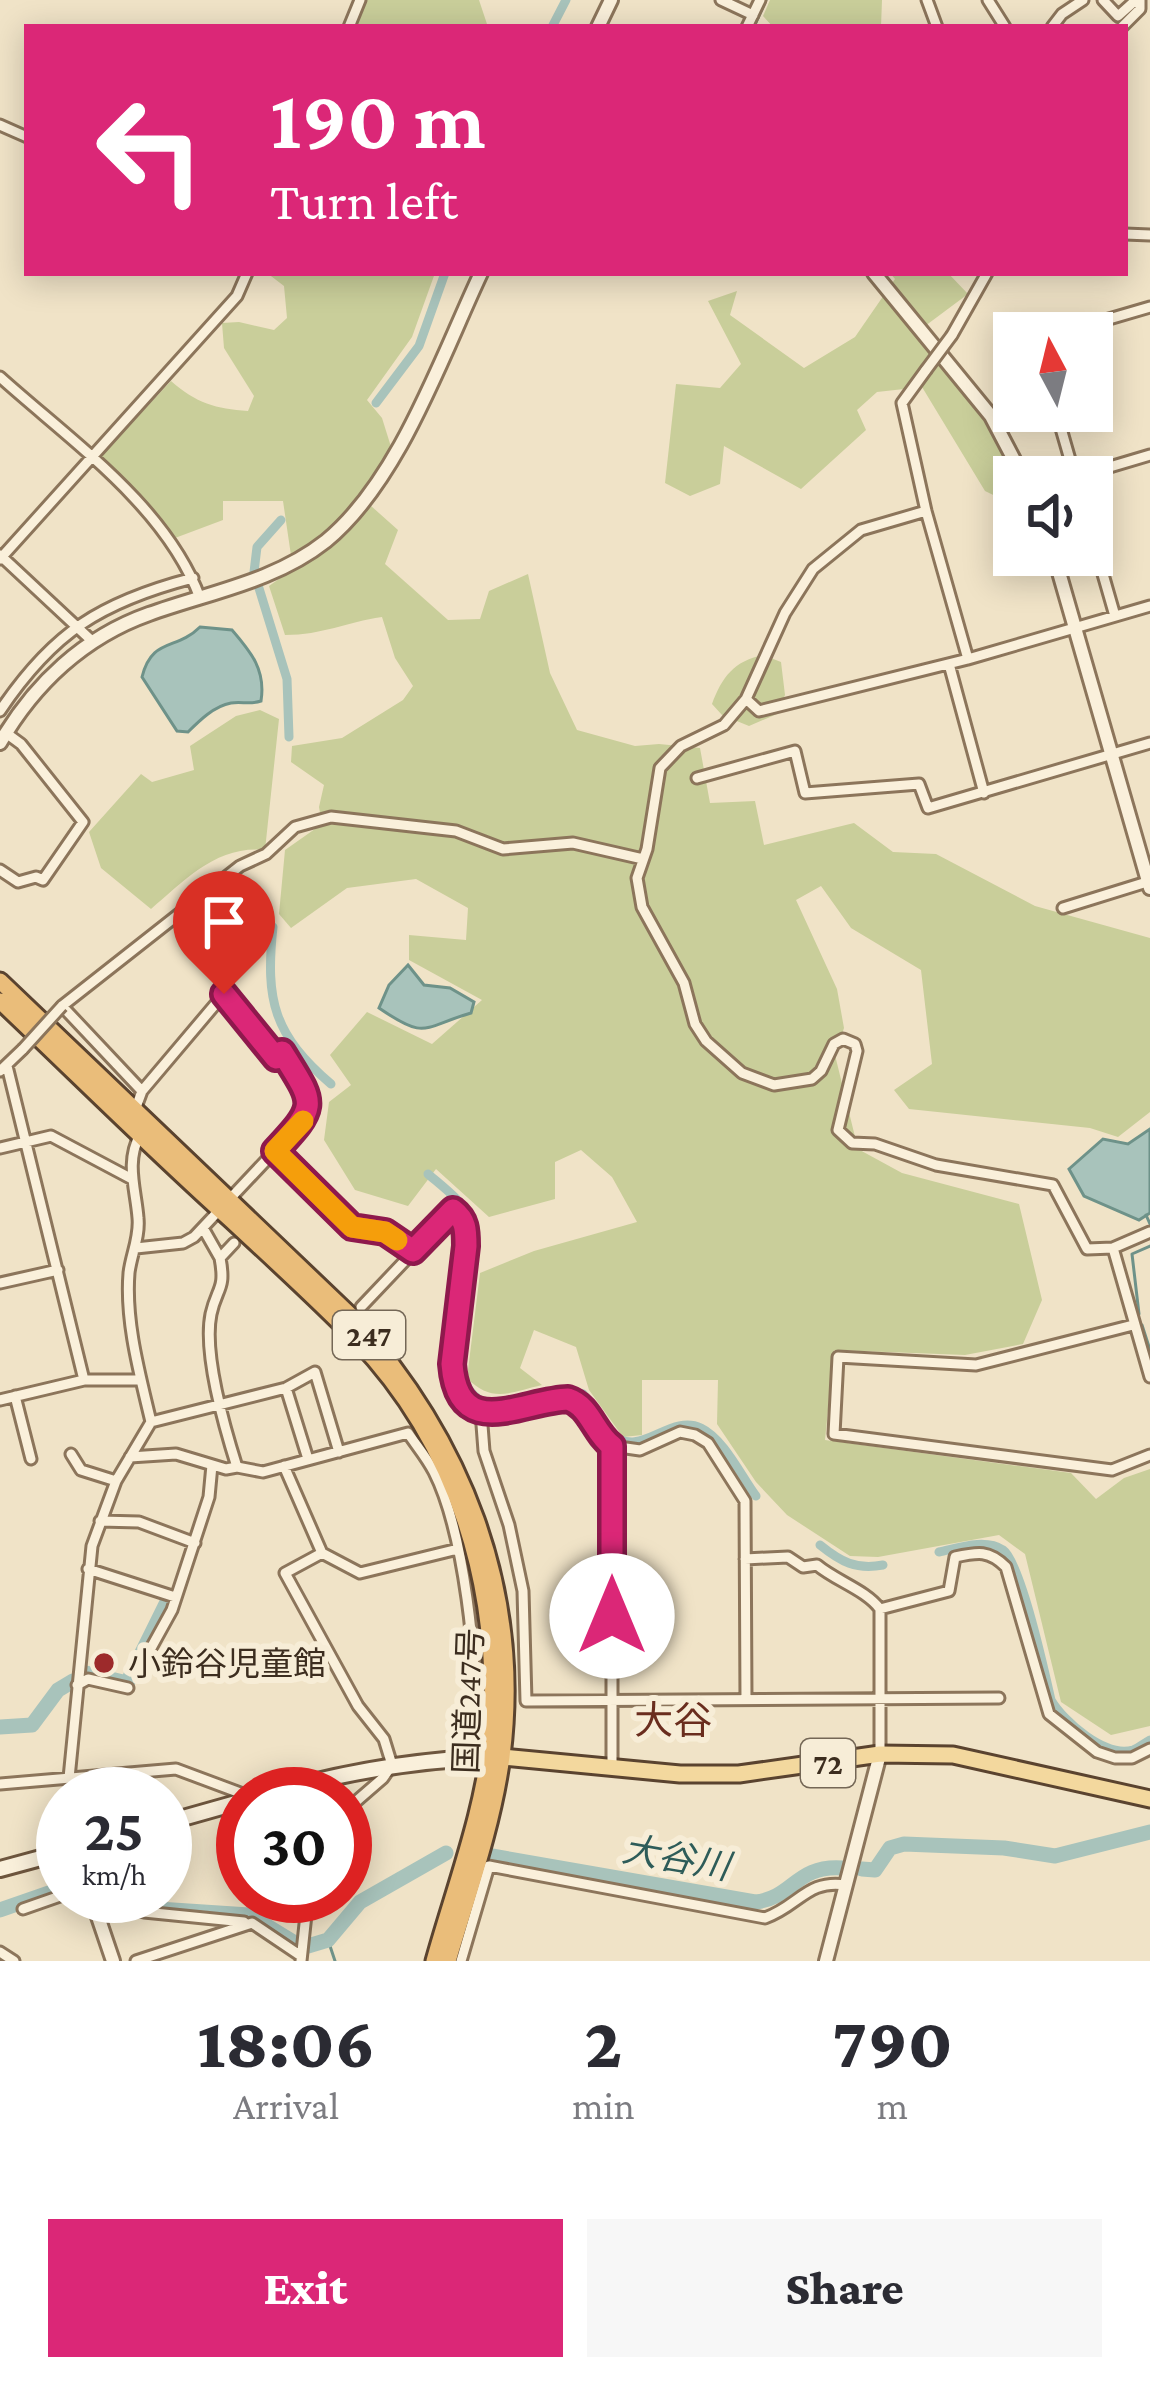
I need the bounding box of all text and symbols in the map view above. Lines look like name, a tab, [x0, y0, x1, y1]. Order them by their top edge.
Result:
icon: left	[72, 72, 228, 228]
text: 190 m	[270, 73, 486, 166]
text: Turn left	[270, 171, 458, 231]
north arrow	[993, 312, 1113, 432]
map controls	[993, 312, 1113, 576]
button: sound	[993, 456, 1113, 576]
pin	[173, 871, 275, 994]
icon: arrive	[191, 889, 257, 955]
road number: 247	[333, 1311, 405, 1359]
position arrow	[549, 1553, 675, 1679]
street label: 国道247号	[447, 1627, 489, 1775]
place label: 小鈴谷児童館	[128, 1645, 326, 1682]
marker: 小鈴谷児童館	[91, 1650, 117, 1676]
district label: 大谷	[634, 1699, 712, 1742]
road number: 72	[801, 1739, 855, 1787]
speed limit sign: 30	[216, 1767, 372, 1923]
text: 25	[84, 1796, 144, 1863]
water label: 大谷川	[619, 1829, 737, 1888]
text: km/h	[82, 1858, 146, 1891]
text: 18:06	[197, 2002, 375, 2082]
text: 2	[585, 2002, 622, 2082]
text: 790	[832, 2002, 953, 2082]
text: Arrival	[233, 2084, 339, 2127]
text: min	[572, 2084, 635, 2127]
text: m	[877, 2084, 908, 2127]
button: Exit	[48, 2219, 563, 2357]
button: Share	[587, 2219, 1102, 2357]

